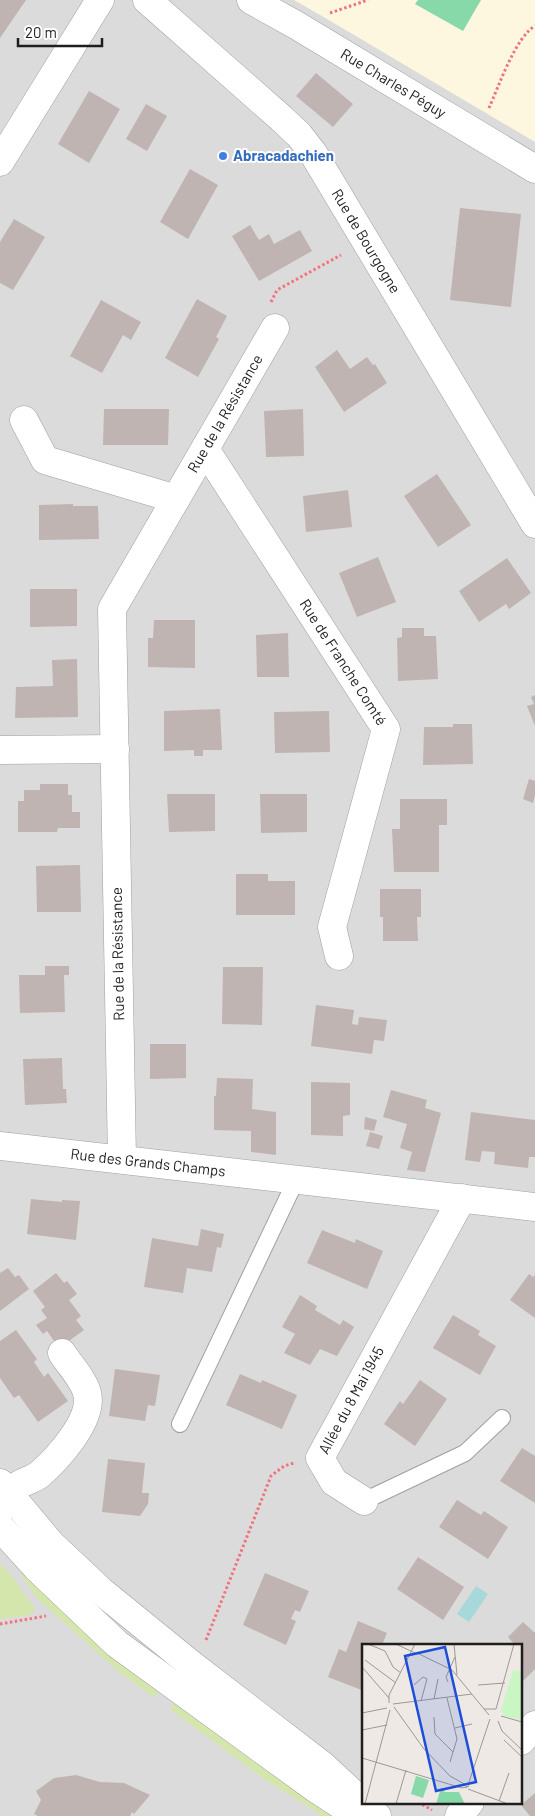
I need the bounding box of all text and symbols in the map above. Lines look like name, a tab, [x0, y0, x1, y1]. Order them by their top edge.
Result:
scale bar	[18, 15, 101, 47]
text: 20 m	[25, 23, 57, 41]
street label: Rue Charles Péguy	[338, 44, 450, 121]
place label: Abracadachien	[233, 146, 334, 164]
marker: Abracadachien	[217, 150, 229, 162]
street label: Rue de Bourgogne	[329, 185, 405, 296]
street label: Rue de la Résistance	[183, 351, 266, 475]
street label: Rue de Franche Comté	[296, 595, 391, 728]
street label: Rue de la Résistance	[107, 887, 127, 1021]
street label: Rue des Grands Champs	[70, 1144, 227, 1180]
street label: Allée du 8 Mai 1945	[314, 1343, 387, 1457]
inset map	[362, 1644, 522, 1804]

